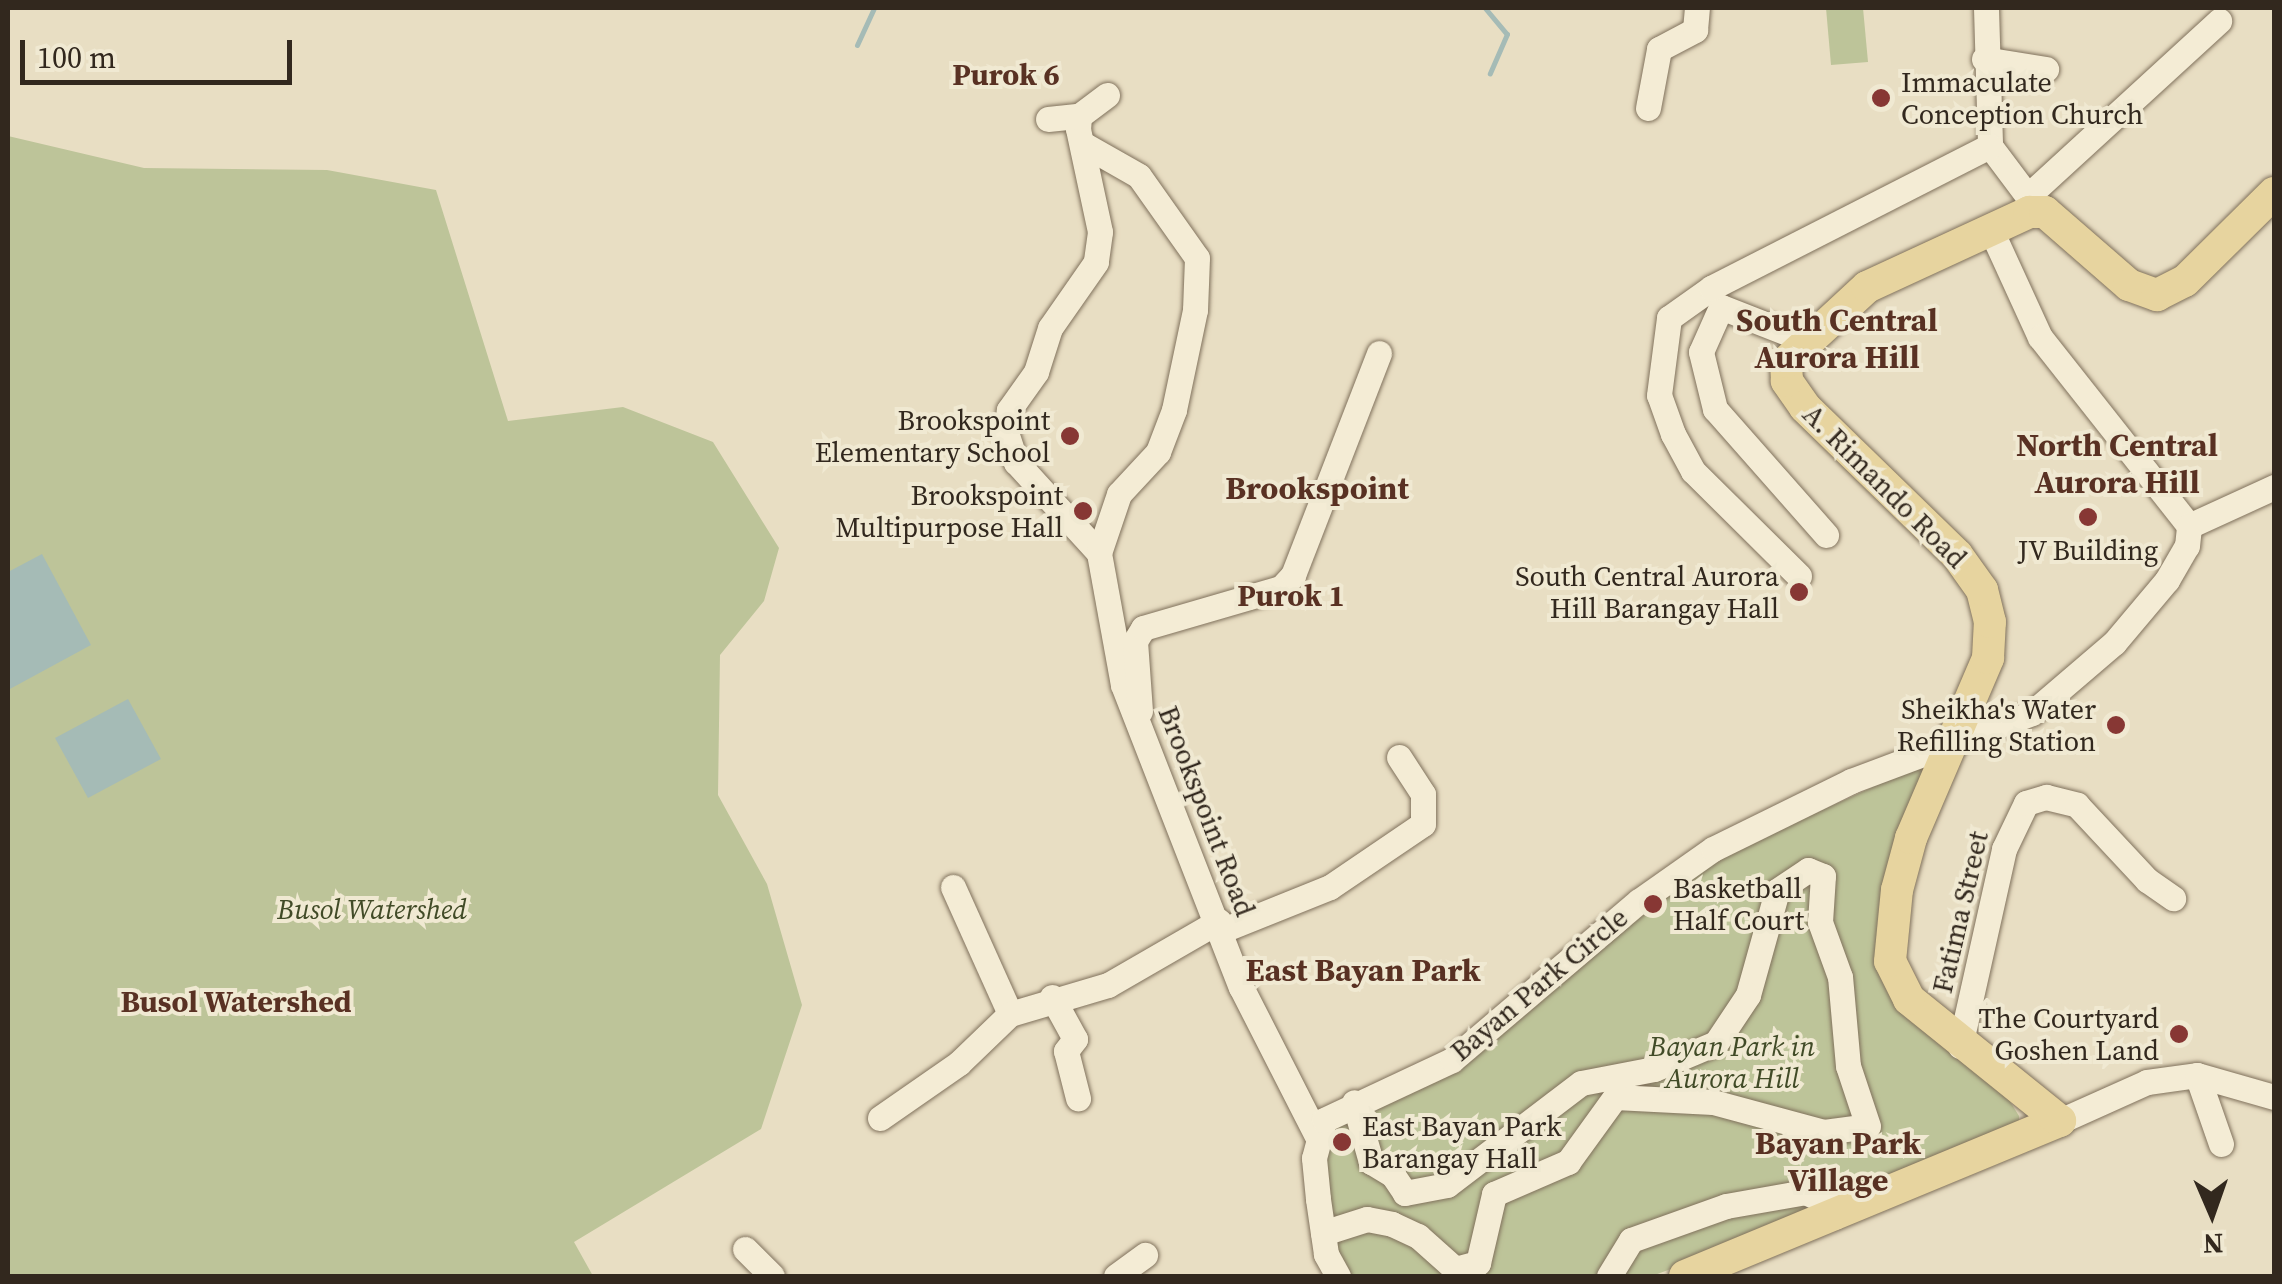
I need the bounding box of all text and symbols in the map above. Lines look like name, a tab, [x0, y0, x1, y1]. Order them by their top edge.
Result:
scale bar	[25, 20, 298, 82]
text: 100 m	[37, 37, 116, 78]
district label: Purok 6	[952, 57, 1060, 93]
place label: Immaculate Conception Church	[1901, 65, 2143, 131]
marker: Immaculate Conception Church	[1870, 87, 1892, 109]
district label: South Central Aurora Hill	[1736, 302, 1938, 377]
street label: A. Rimando Road	[1796, 397, 1974, 575]
place label: Brookspoint Elementary School	[815, 403, 1050, 469]
marker: Brookspoint Elementary School	[1059, 425, 1081, 447]
district label: North Central Aurora Hill	[2016, 427, 2218, 502]
district label: Brookspoint	[1225, 469, 1409, 507]
place label: Brookspoint Multipurpose Hall	[835, 478, 1063, 544]
marker: Brookspoint Multipurpose Hall	[1072, 500, 1094, 522]
marker: JV Building	[2077, 506, 2099, 528]
place label: JV Building	[2017, 533, 2159, 567]
place label: South Central Aurora Hill Barangay Hall	[1515, 559, 1779, 625]
district label: Purok 1	[1237, 578, 1345, 614]
marker: South Central Aurora Hill Barangay Hall	[1788, 581, 1810, 603]
place label: Sheikha's Water Refilling Station	[1897, 692, 2096, 758]
street label: Brookspoint Road	[1151, 701, 1263, 921]
marker: Sheikha's Water Refilling Station	[2105, 714, 2127, 736]
street label: Fatima Street	[1925, 828, 1995, 996]
place label: Basketball Half Court	[1673, 871, 1804, 937]
park label: Busol Watershed	[277, 892, 467, 926]
marker: Basketball Half Court	[1642, 893, 1664, 915]
street label: Bayan Park Circle	[1444, 900, 1634, 1068]
district label: East Bayan Park	[1245, 951, 1481, 989]
district label: Busol Watershed	[120, 984, 352, 1020]
place label: The Courtyard Goshen Land	[1978, 1001, 2159, 1067]
marker: The Courtyard Goshen Land	[2168, 1023, 2190, 1045]
park label: Bayan Park in Aurora Hill	[1649, 1029, 1815, 1095]
place label: East Bayan Park Barangay Hall	[1362, 1109, 1561, 1175]
district label: Bayan Park Village	[1755, 1125, 1921, 1200]
marker: East Bayan Park Barangay Hall	[1331, 1131, 1353, 1153]
north arrow	[2162, 1164, 2262, 1264]
text: N	[2202, 1225, 2224, 1263]

